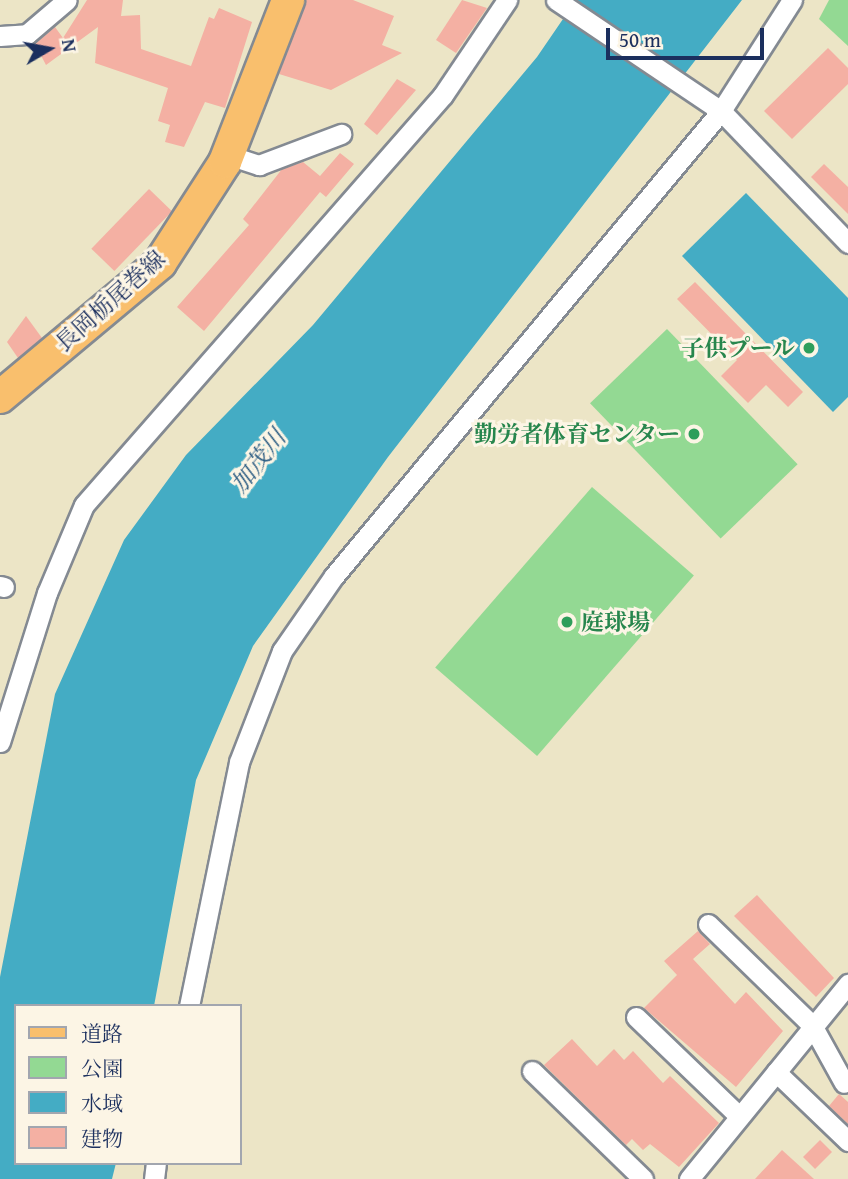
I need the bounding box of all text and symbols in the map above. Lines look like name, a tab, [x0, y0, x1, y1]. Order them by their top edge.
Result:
north arrow	[14, 14, 84, 84]
scale bar	[610, 14, 768, 58]
text: 50 m	[619, 24, 661, 55]
text: N	[55, 37, 85, 54]
street label: 長岡栃尾巻線	[49, 245, 171, 357]
place label: 子供プール	[681, 334, 795, 362]
marker: 子供プール	[801, 340, 817, 356]
place label: 勤労者体育センター	[473, 420, 680, 448]
water label: 加茂川	[224, 424, 292, 498]
marker: 勤労者体育センター	[686, 426, 702, 442]
place label: 庭球場	[581, 608, 650, 636]
marker: 庭球場	[559, 614, 575, 630]
legend	[14, 1004, 242, 1165]
text: 道路	[81, 1018, 123, 1049]
text: 公園	[81, 1053, 123, 1084]
text: 水域	[81, 1088, 123, 1119]
text: 建物	[81, 1123, 123, 1154]

